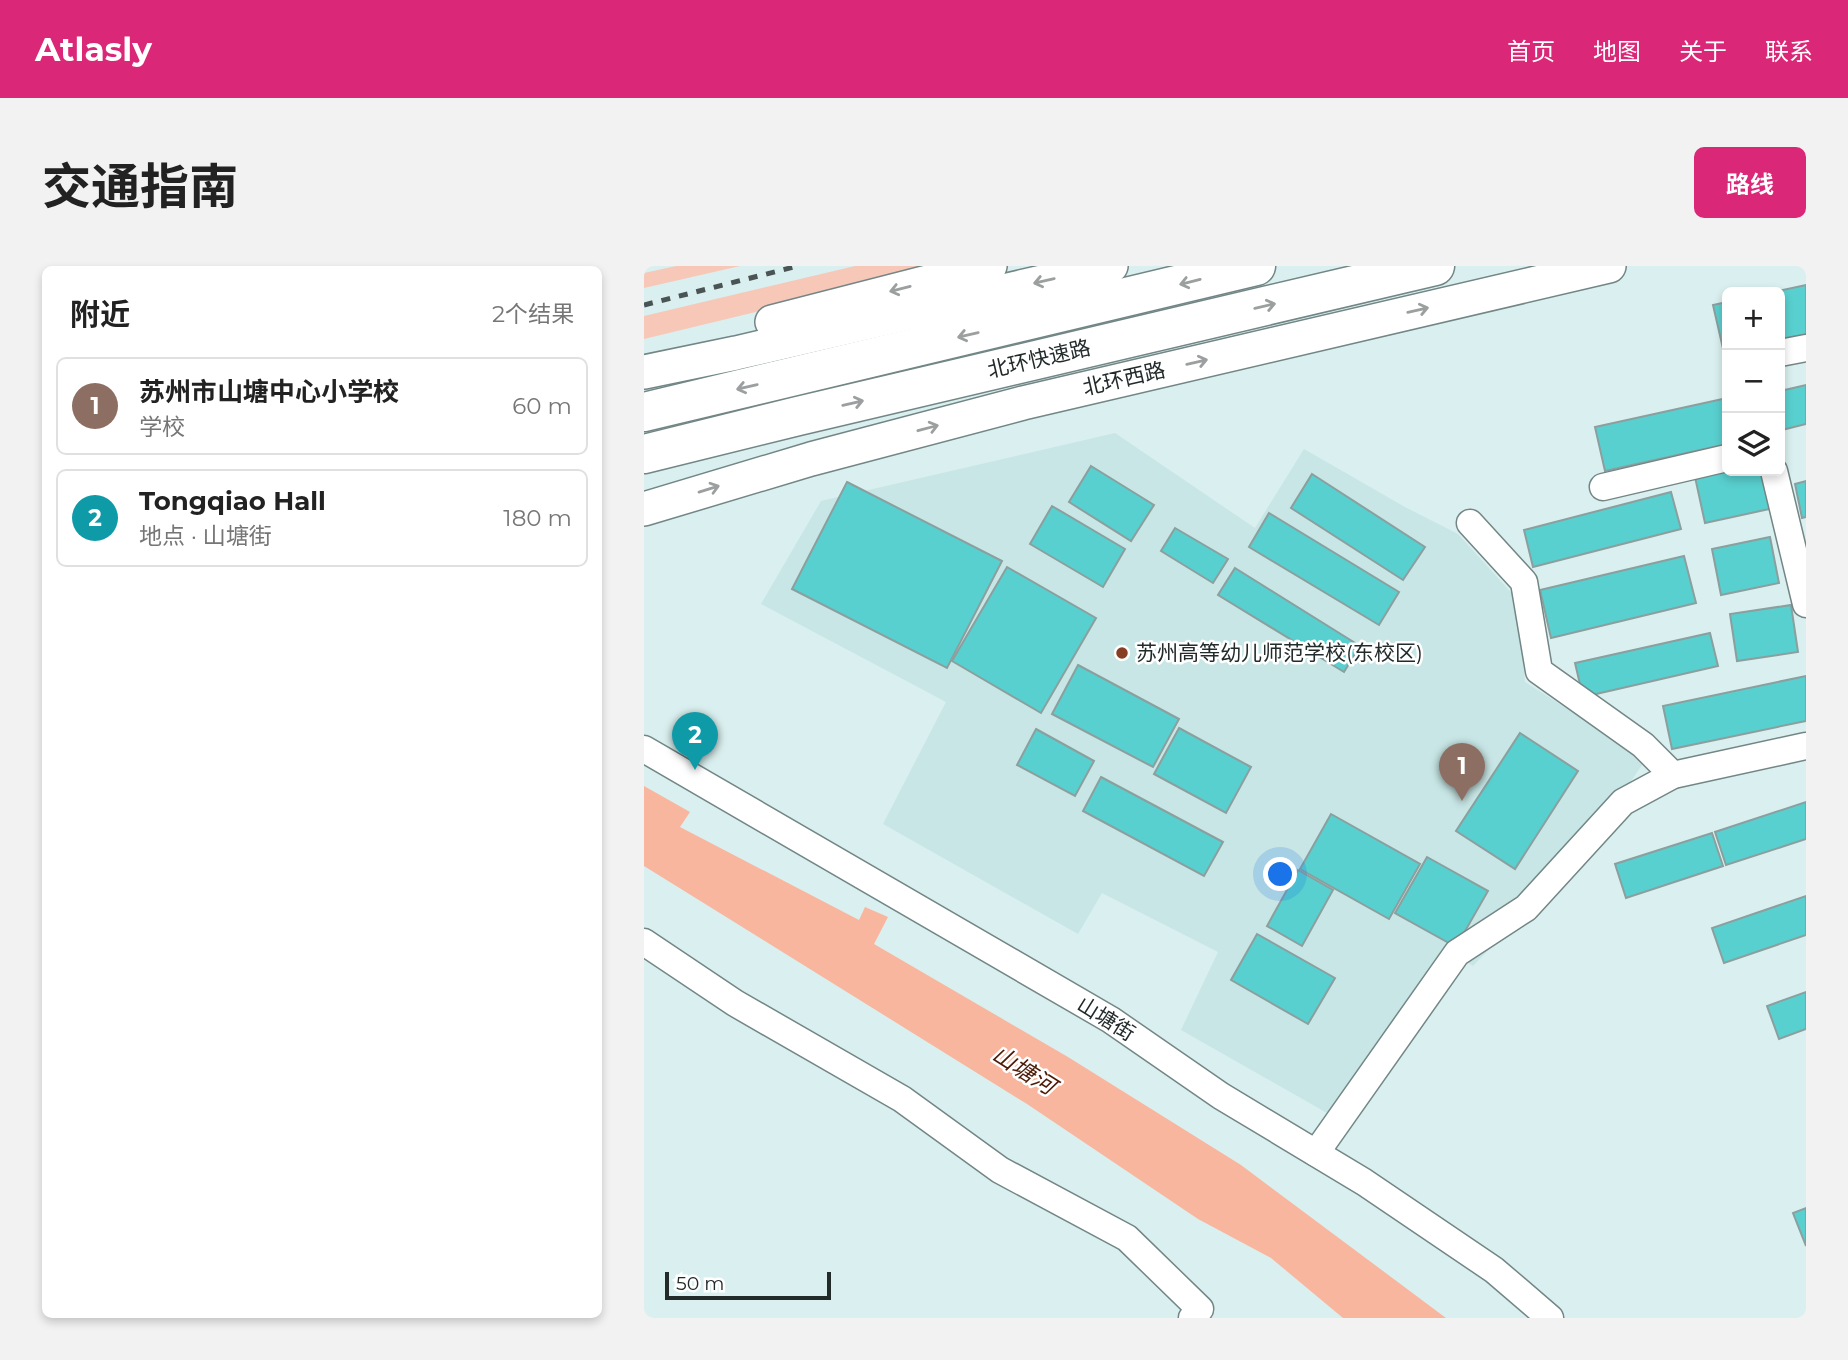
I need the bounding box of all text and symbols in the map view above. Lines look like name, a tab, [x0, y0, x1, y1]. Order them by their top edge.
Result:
text: Atlasly	[35, 29, 152, 69]
text: 首页	[1507, 37, 1555, 66]
text: 地图	[1593, 37, 1641, 66]
text: 关于	[1679, 37, 1727, 66]
text: 联系	[1765, 37, 1813, 66]
button: 路线	[1694, 147, 1806, 218]
text: 交通指南	[42, 157, 238, 216]
one-way arrow	[1033, 275, 1056, 288]
one-way arrow	[1179, 276, 1202, 289]
one-way arrow	[889, 283, 912, 296]
map controls	[1722, 287, 1785, 476]
button: +	[1722, 287, 1785, 350]
text: 附近	[70, 296, 130, 333]
one-way arrow	[1253, 299, 1276, 312]
text: 2个结果	[492, 300, 574, 328]
one-way arrow	[1406, 303, 1429, 316]
one-way arrow	[957, 329, 980, 342]
street label: 北环快速路	[985, 335, 1093, 383]
button: −	[1722, 350, 1785, 413]
one-way arrow	[1185, 355, 1208, 368]
street label: 北环西路	[1080, 357, 1168, 400]
text: 苏州市山塘中心小学校	[139, 376, 399, 408]
one-way arrow	[736, 381, 759, 394]
text: 1	[90, 392, 100, 420]
text: 60 m	[512, 392, 572, 420]
one-way arrow	[841, 396, 864, 409]
text: 学校	[139, 413, 185, 441]
button: layers	[1722, 413, 1785, 476]
one-way arrow	[917, 421, 939, 434]
one-way arrow	[698, 482, 720, 495]
text: Tongqiao Hall	[139, 485, 326, 517]
text: 2	[88, 504, 102, 532]
text: 180 m	[503, 504, 572, 532]
text: 地点 · 山塘街	[139, 522, 272, 550]
place label: 苏州高等幼儿师范学校(东校区)	[1136, 640, 1423, 665]
marker: 苏州高等幼儿师范学校(东校区)	[1114, 645, 1130, 661]
pin: 2	[672, 712, 718, 770]
pin: 1	[1439, 743, 1485, 801]
your location	[1263, 857, 1297, 891]
street label: 山塘街	[1073, 991, 1140, 1046]
water label: 山塘河	[987, 1040, 1064, 1102]
scale bar	[665, 1269, 831, 1301]
text: 50 m	[676, 1272, 724, 1295]

